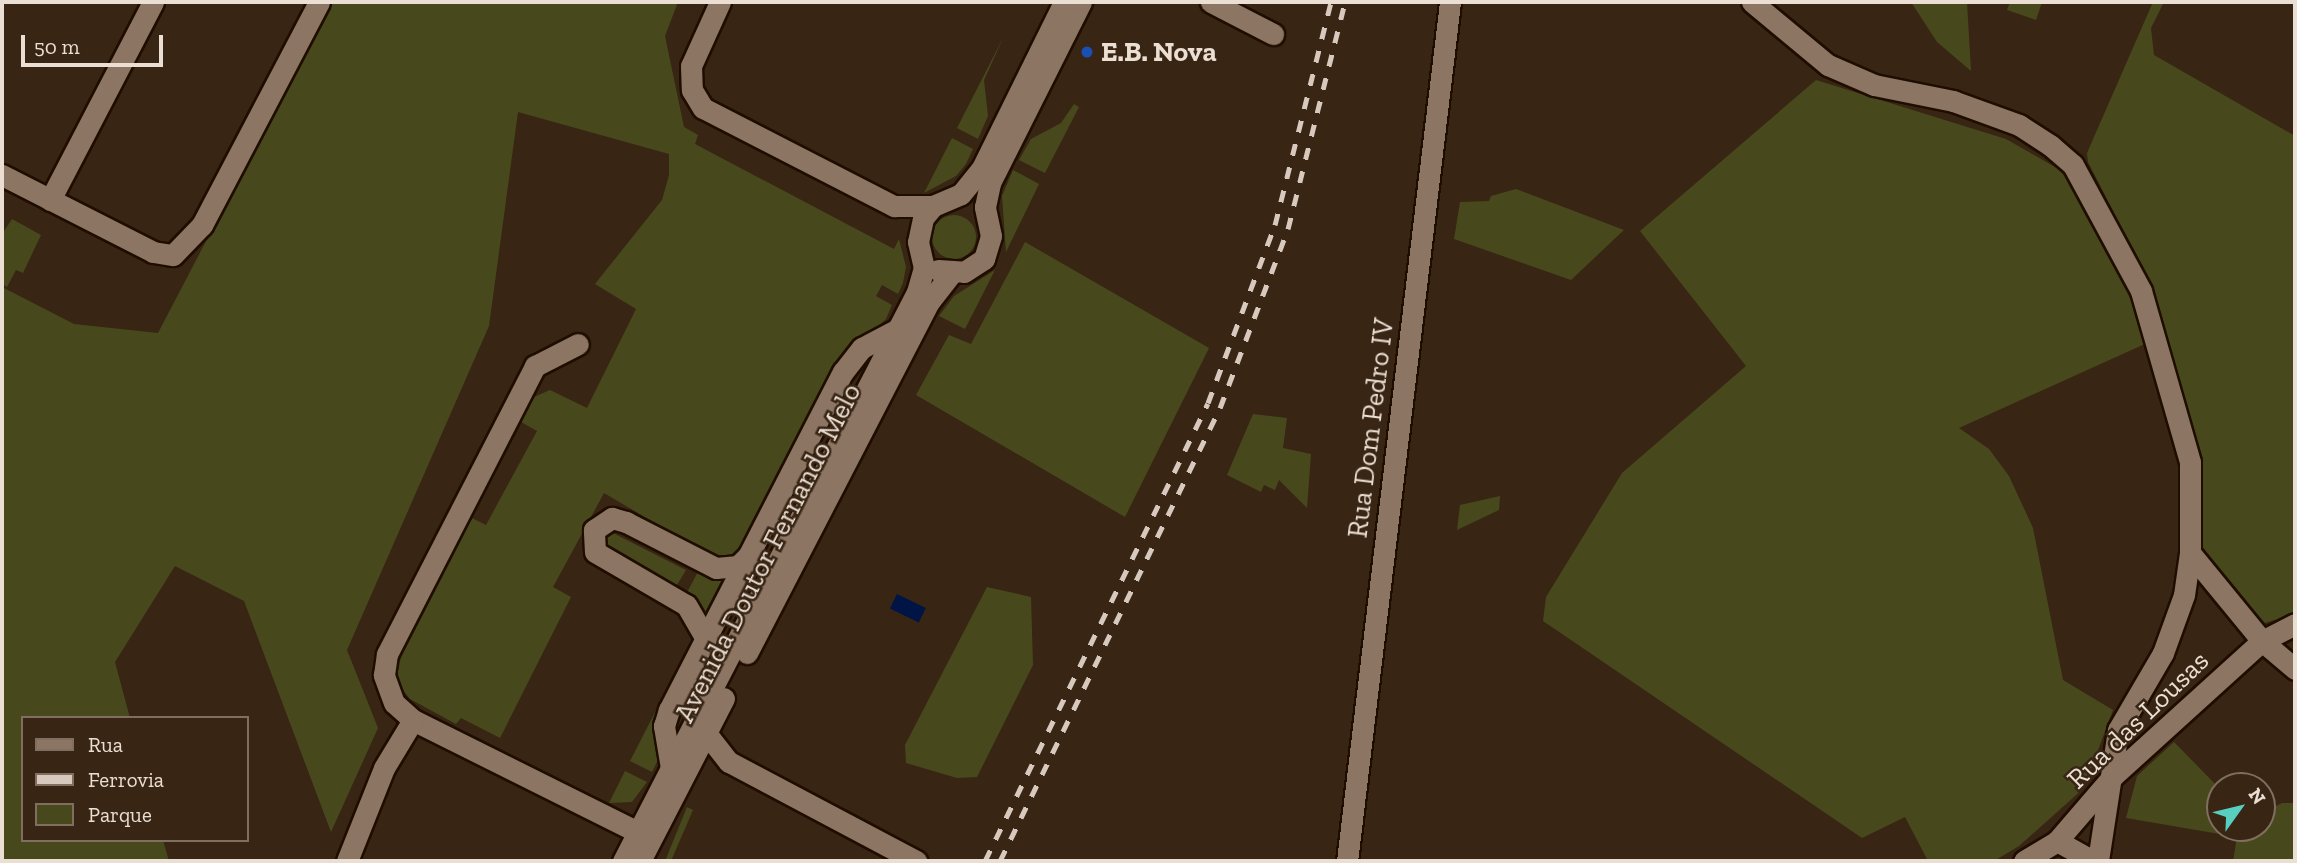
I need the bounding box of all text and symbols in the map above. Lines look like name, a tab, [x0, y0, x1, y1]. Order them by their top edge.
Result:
scale bar	[24, 21, 166, 65]
text: 50 m	[34, 34, 80, 59]
place label: E.B. Nova	[1101, 35, 1217, 69]
marker: E.B. Nova	[1079, 44, 1095, 60]
street label: Rua Dom Pedro IV	[1341, 316, 1401, 540]
street label: Avenida Doutor Fernando Melo	[668, 378, 868, 728]
street label: Rua das Lousas	[2060, 644, 2216, 796]
legend	[21, 716, 248, 842]
text: Rua	[88, 732, 123, 757]
text: Ferrovia	[88, 767, 164, 792]
north arrow	[2206, 772, 2276, 842]
text: N	[2244, 784, 2271, 809]
text: Parque	[88, 802, 152, 827]

